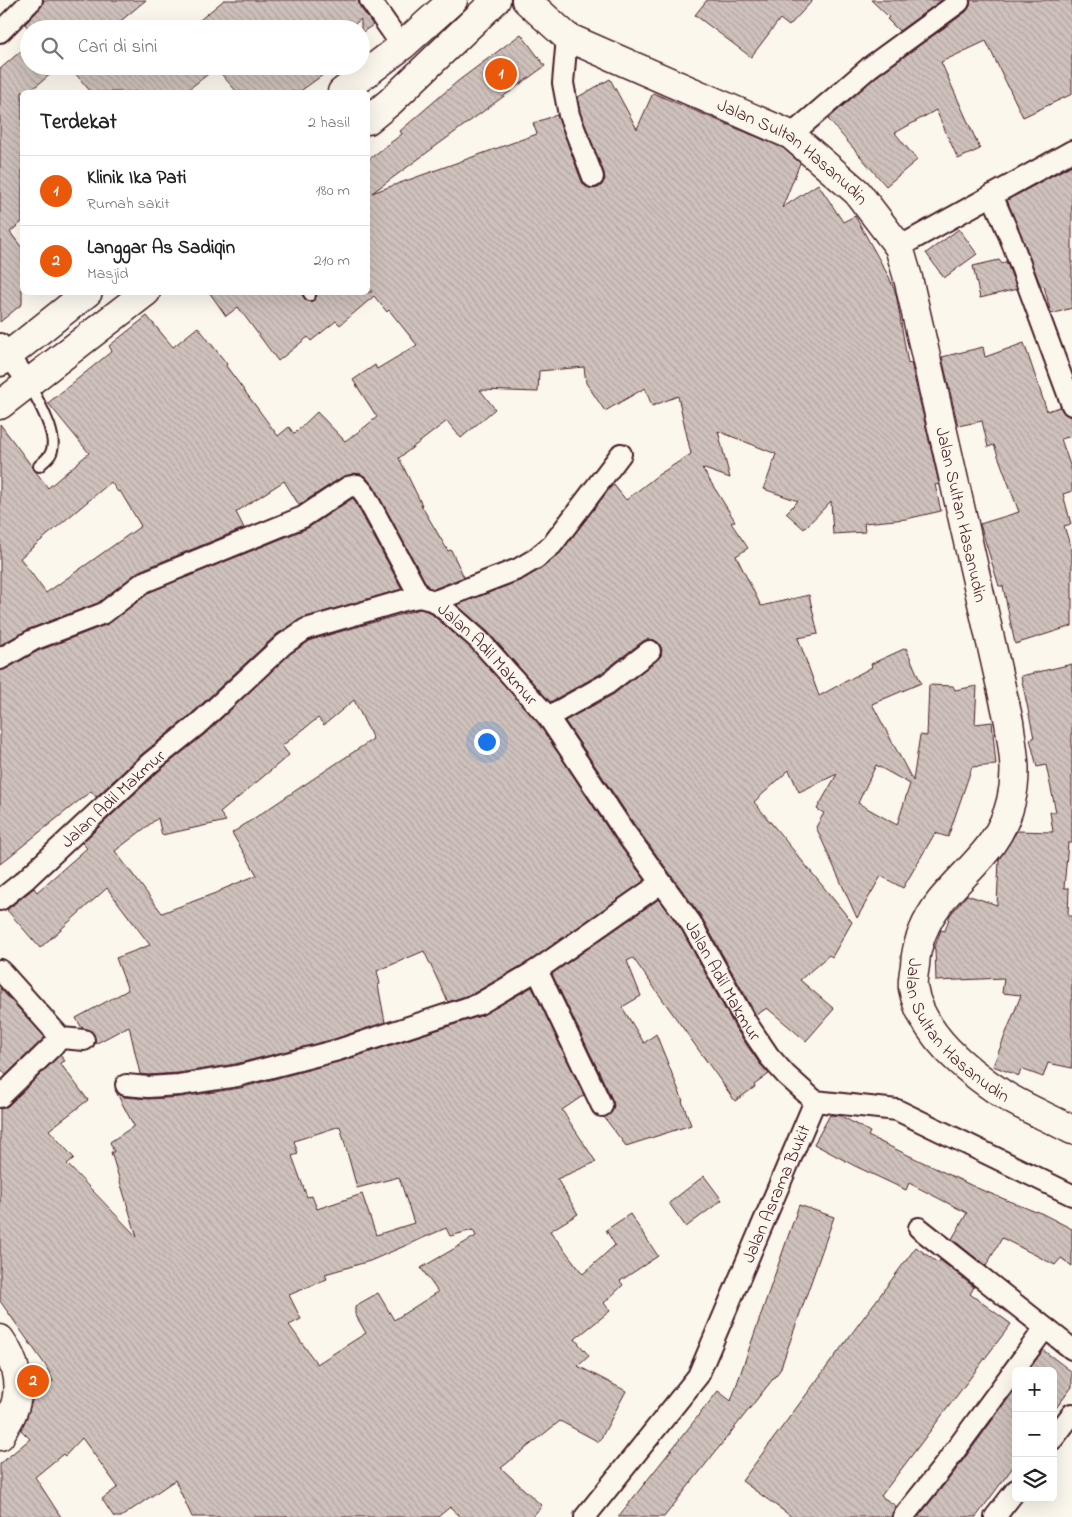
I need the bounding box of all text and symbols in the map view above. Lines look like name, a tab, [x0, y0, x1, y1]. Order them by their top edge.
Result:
search box	[20, 20, 370, 75]
icon: search	[38, 34, 66, 62]
text: Cari di sini	[78, 34, 157, 61]
pin: 1	[485, 55, 517, 93]
street label: Jalan Sultan Hasanudin	[712, 93, 873, 211]
text: Terdekat	[40, 108, 117, 138]
text: 2 hasil	[308, 111, 350, 135]
text: Klinik Ika Pati	[87, 165, 186, 192]
text: 1	[53, 179, 59, 203]
text: 180 m	[316, 179, 350, 203]
text: Rumah sakit	[87, 192, 170, 216]
text: Langgar As Sadiqin	[87, 235, 235, 262]
text: 2	[52, 249, 60, 273]
text: 210 m	[314, 249, 350, 273]
text: Masjid	[87, 262, 129, 286]
street label: Jalan Sultan Hasanudin	[927, 425, 992, 605]
street label: Jalan Adil Makmur	[431, 598, 543, 713]
your location	[474, 729, 500, 755]
street label: Jalan Adil Makmur	[56, 744, 172, 855]
street label: Jalan Adil Makmur	[677, 916, 767, 1047]
street label: Jalan Sultan Hasanudin	[898, 957, 1014, 1111]
street label: Jalan Asrama Bukit	[737, 1121, 818, 1268]
pin: 2	[17, 1362, 49, 1400]
map controls	[1012, 1367, 1057, 1502]
button: +	[1012, 1367, 1057, 1412]
button: −	[1012, 1412, 1057, 1457]
button: layers	[1012, 1457, 1057, 1502]

